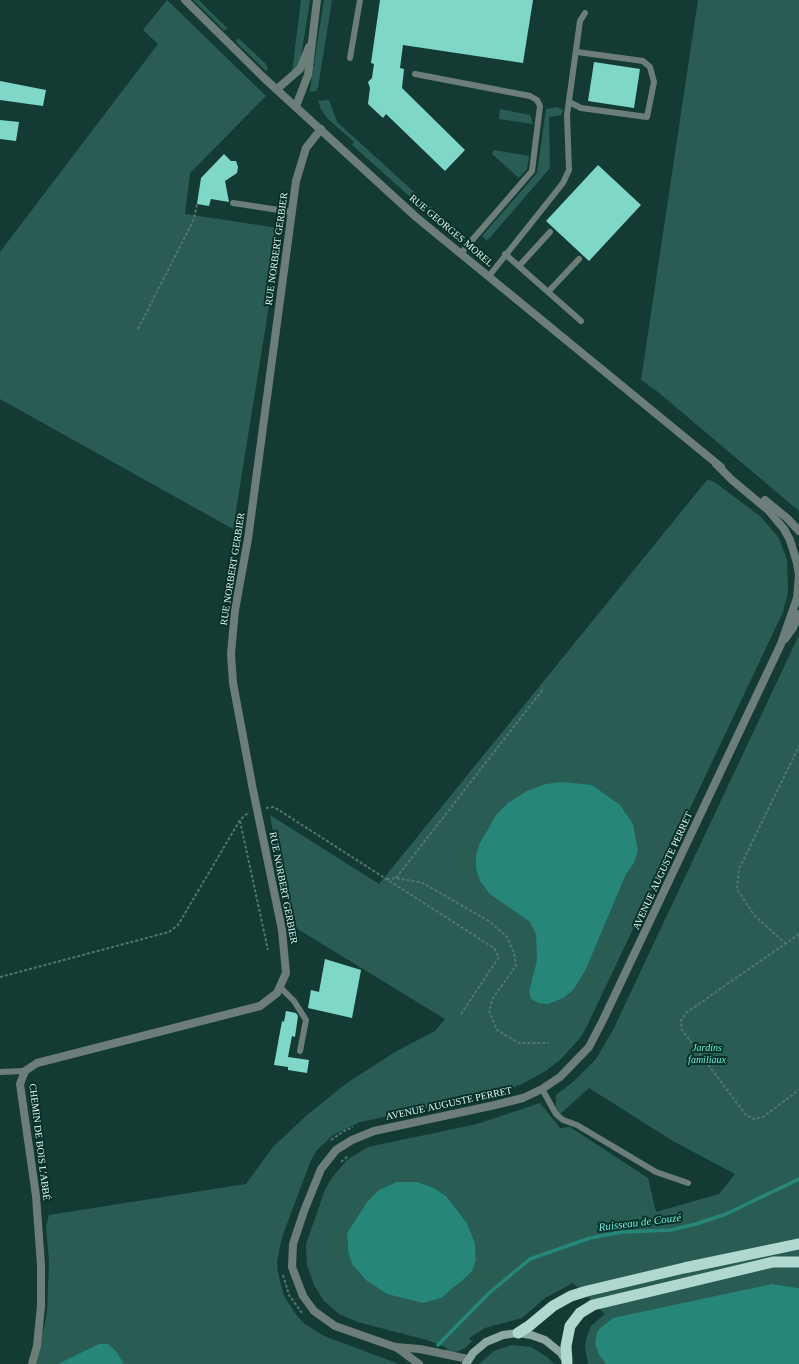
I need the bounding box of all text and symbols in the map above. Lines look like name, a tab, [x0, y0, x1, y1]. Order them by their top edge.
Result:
street label: RUE NORBERT GERBIER	[263, 192, 291, 306]
street label: RUE GEORGES MOREL	[406, 192, 496, 270]
street label: RUE NORBERT GERBIER	[218, 512, 248, 626]
street label: AVENUE AUGUSTE PERRET	[630, 810, 696, 932]
street label: RUE NORBERT GERBIER	[266, 831, 300, 945]
park label: Jardins familiaux	[688, 1042, 726, 1066]
street label: CHEMIN DE BOIS L'ABBÉ	[26, 1083, 52, 1201]
street label: AVENUE AUGUSTE PERRET	[385, 1085, 513, 1123]
water label: Ruisseau de Couzé	[598, 1211, 682, 1235]

